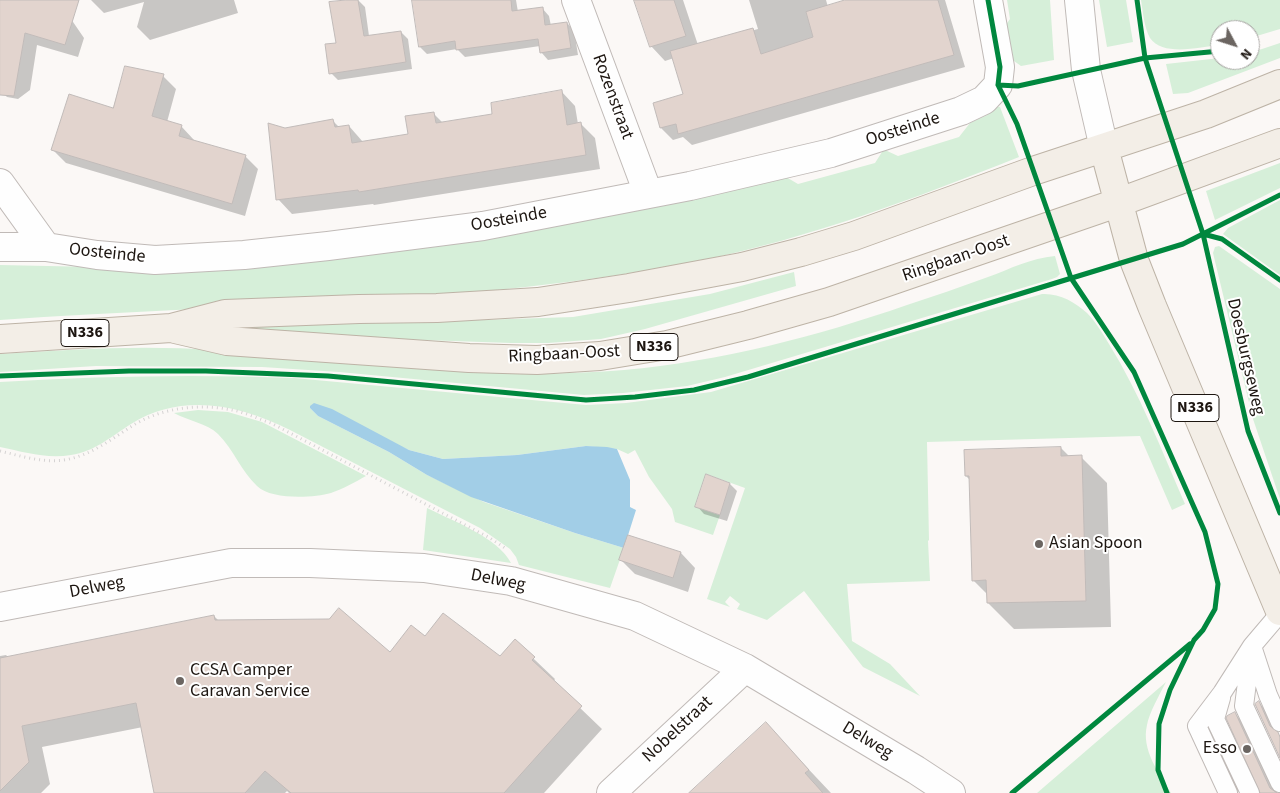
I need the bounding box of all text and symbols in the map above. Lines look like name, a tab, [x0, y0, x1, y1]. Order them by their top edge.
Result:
north arrow	[1210, 20, 1260, 70]
text: N	[1235, 44, 1256, 64]
street label: Rozenstraat	[587, 51, 637, 143]
street label: Oosteinde	[863, 108, 943, 152]
street label: Oosteinde	[469, 203, 549, 237]
street label: Ringbaan-Oost	[900, 231, 1012, 287]
street label: Oosteinde	[68, 239, 146, 269]
street label: Doesburgseweg	[1221, 296, 1269, 418]
road number: N336	[61, 319, 109, 346]
road number: N336	[630, 334, 678, 361]
street label: Ringbaan-Oost	[508, 341, 620, 369]
road number: N336	[1171, 394, 1219, 422]
place label: Asian Spoon	[1049, 533, 1143, 555]
marker: Asian Spoon	[1033, 538, 1045, 550]
street label: Delweg	[469, 565, 527, 597]
street label: Delweg	[68, 572, 126, 604]
place label: CCSA Camper Caravan Service	[190, 660, 310, 702]
marker: CCSA Camper Caravan Service	[174, 675, 186, 687]
street label: Nobelstraat	[638, 692, 718, 768]
street label: Delweg	[838, 718, 896, 764]
place label: Esso	[1203, 738, 1237, 760]
marker: Esso	[1241, 743, 1253, 755]

